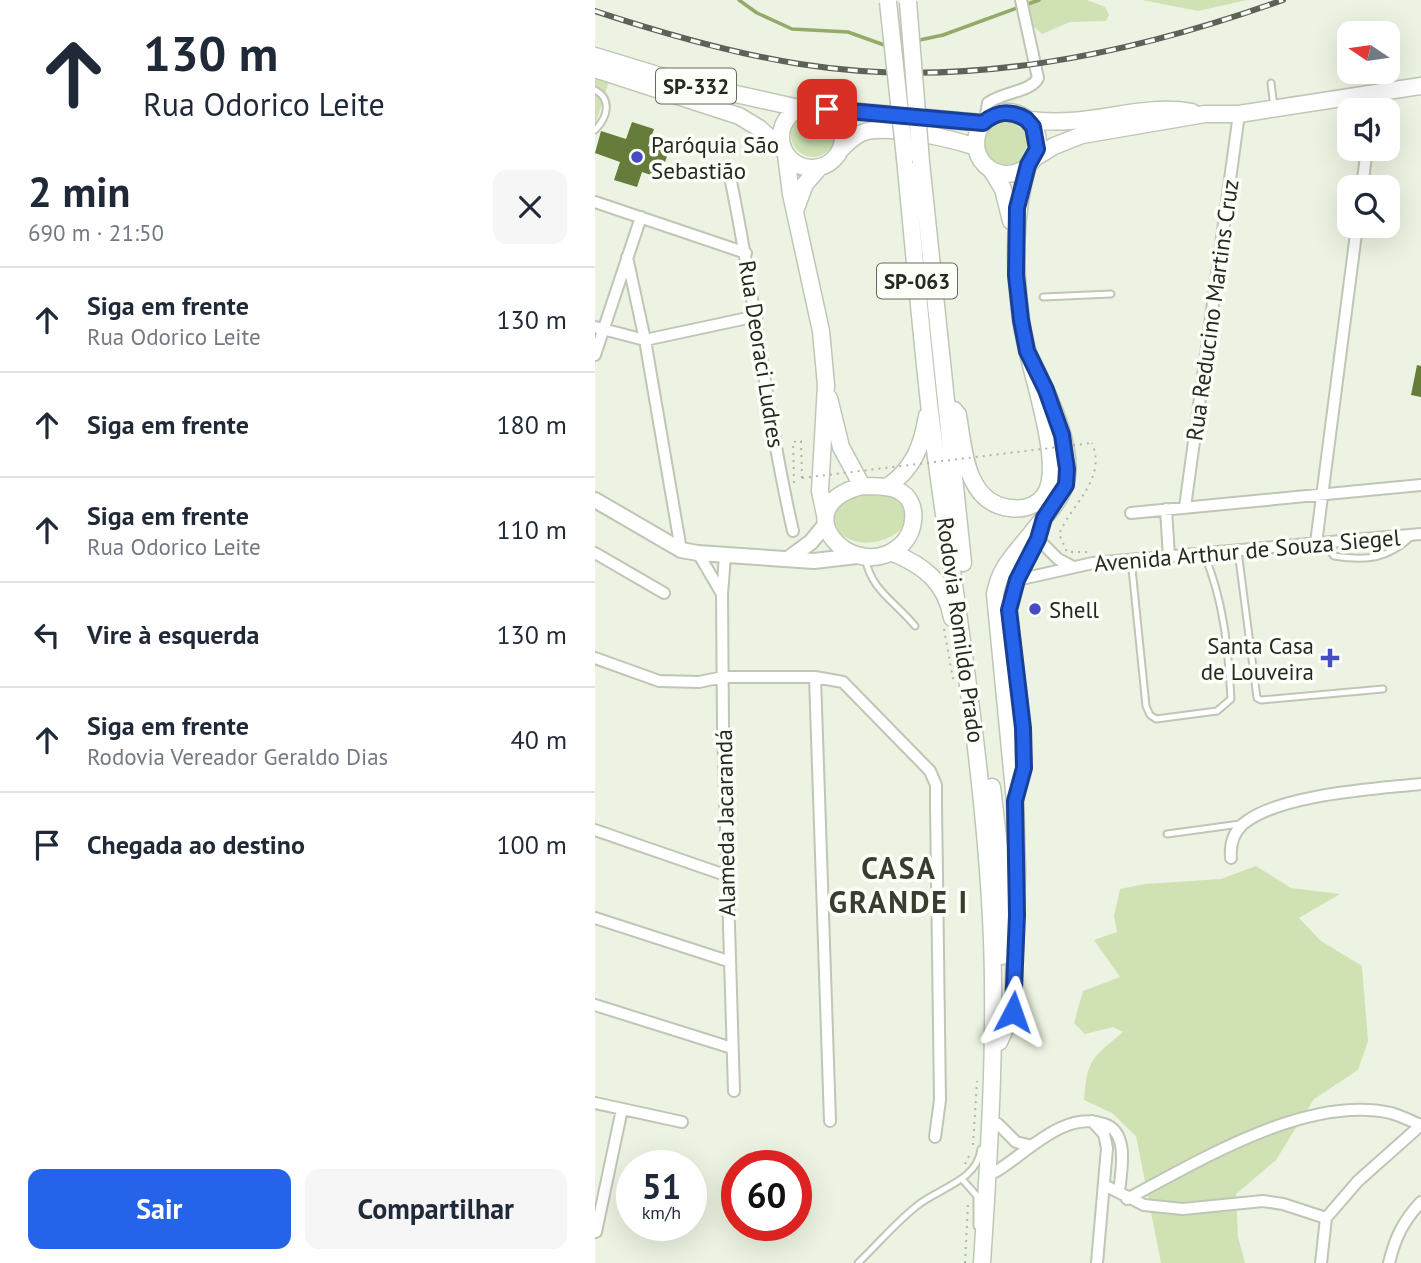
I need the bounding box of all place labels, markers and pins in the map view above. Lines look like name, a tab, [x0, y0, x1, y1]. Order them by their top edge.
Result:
pin	[797, 79, 857, 139]
place label: Paróquia São Sebastião	[651, 130, 779, 185]
marker: Paróquia São Sebastião	[629, 149, 645, 165]
place label: Shell	[1049, 595, 1099, 624]
marker: Shell	[1027, 601, 1043, 617]
place label: Santa Casa de Louveira	[1201, 631, 1314, 686]
marker: Santa Casa de Louveira	[1320, 648, 1340, 668]

